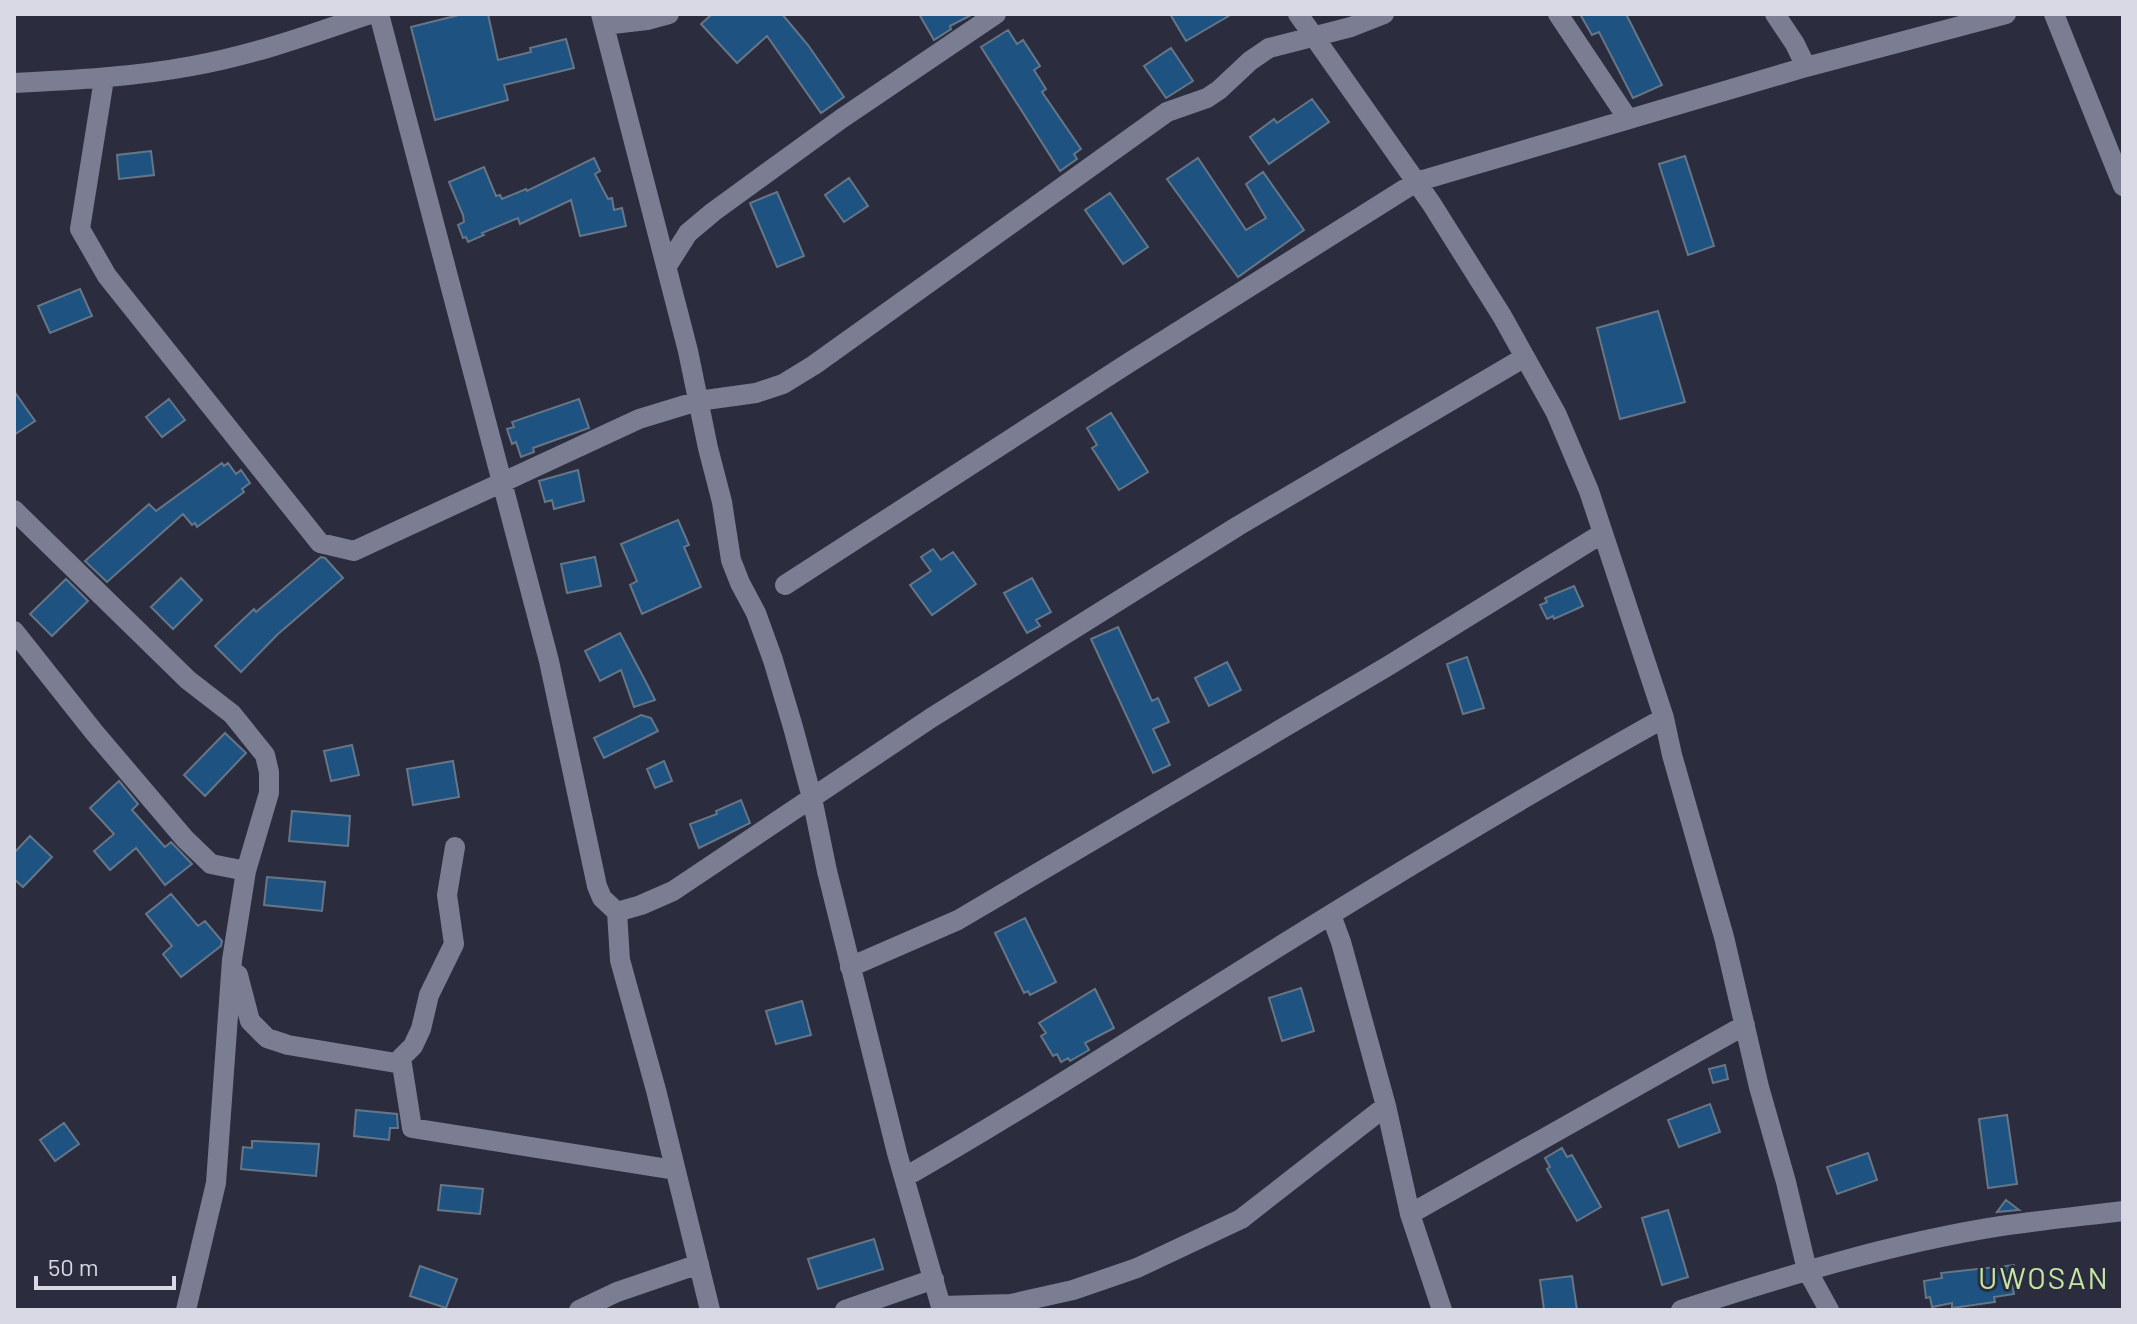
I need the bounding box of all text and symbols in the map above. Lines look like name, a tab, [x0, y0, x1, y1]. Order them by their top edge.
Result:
scale bar	[36, 1240, 174, 1290]
text: 50 m	[48, 1252, 99, 1281]
district label: UWOSAN	[1978, 1259, 2110, 1295]

